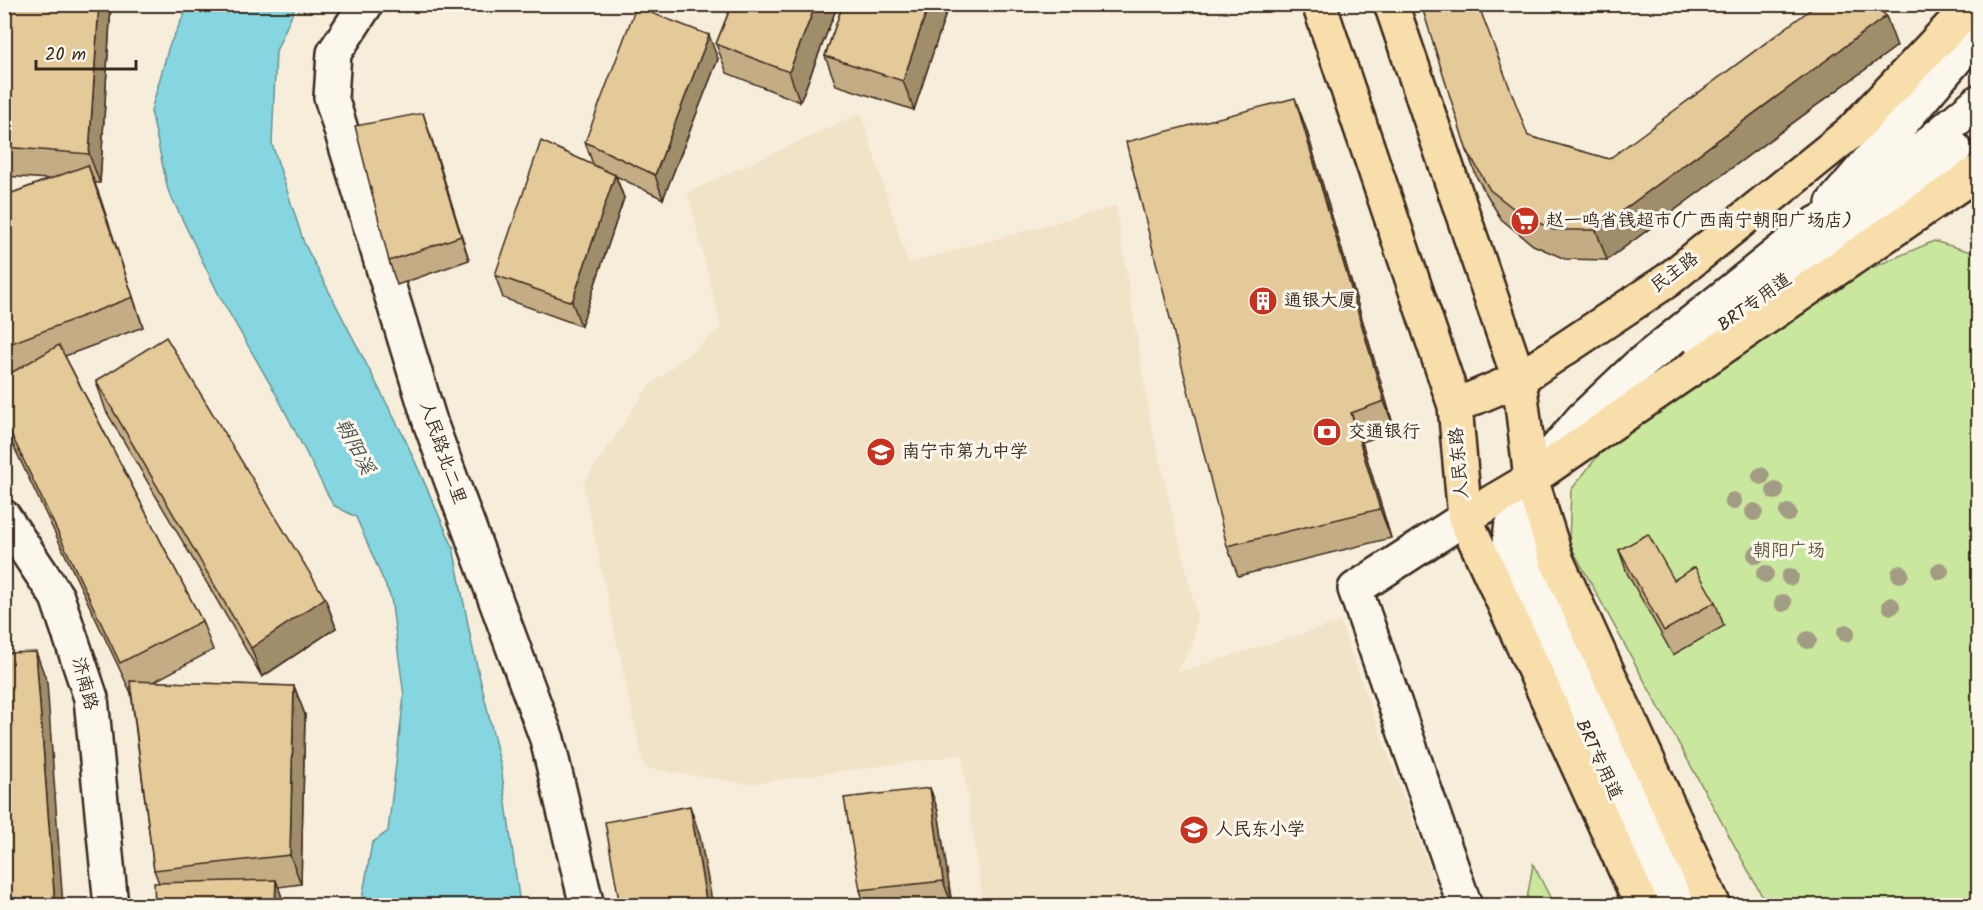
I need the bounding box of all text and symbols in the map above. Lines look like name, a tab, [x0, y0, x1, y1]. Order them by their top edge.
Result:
scale bar	[36, 33, 136, 71]
text: 20 m	[45, 41, 86, 70]
supermarket icon: 赵一鸣省钱超市(广西南宁朝阳广场店)	[1509, 205, 1541, 237]
place label: 赵一鸣省钱超市(广西南宁朝阳广场店)	[1546, 207, 1852, 236]
street label: 民主路	[1645, 245, 1705, 301]
street label: BRT专用道	[1712, 266, 1798, 340]
building icon: 通银大厦	[1247, 285, 1279, 317]
place label: 通银大厦	[1284, 287, 1356, 316]
street label: 人民路北二里	[411, 397, 473, 509]
water label: 朝阳溪	[326, 413, 383, 482]
bank icon: 交通银行	[1311, 416, 1343, 448]
place label: 交通银行	[1348, 418, 1420, 447]
street label: 人民东路	[1442, 426, 1478, 500]
school or university icon: 南宁市第九中学	[865, 436, 897, 468]
place label: 南宁市第九中学	[902, 438, 1028, 467]
park label: 朝阳广场	[1753, 537, 1825, 566]
street label: 济南路	[63, 654, 105, 714]
street label: BRT专用道	[1567, 715, 1629, 805]
school or university icon: 人民东小学	[1178, 814, 1210, 846]
place label: 人民东小学	[1215, 816, 1305, 845]

